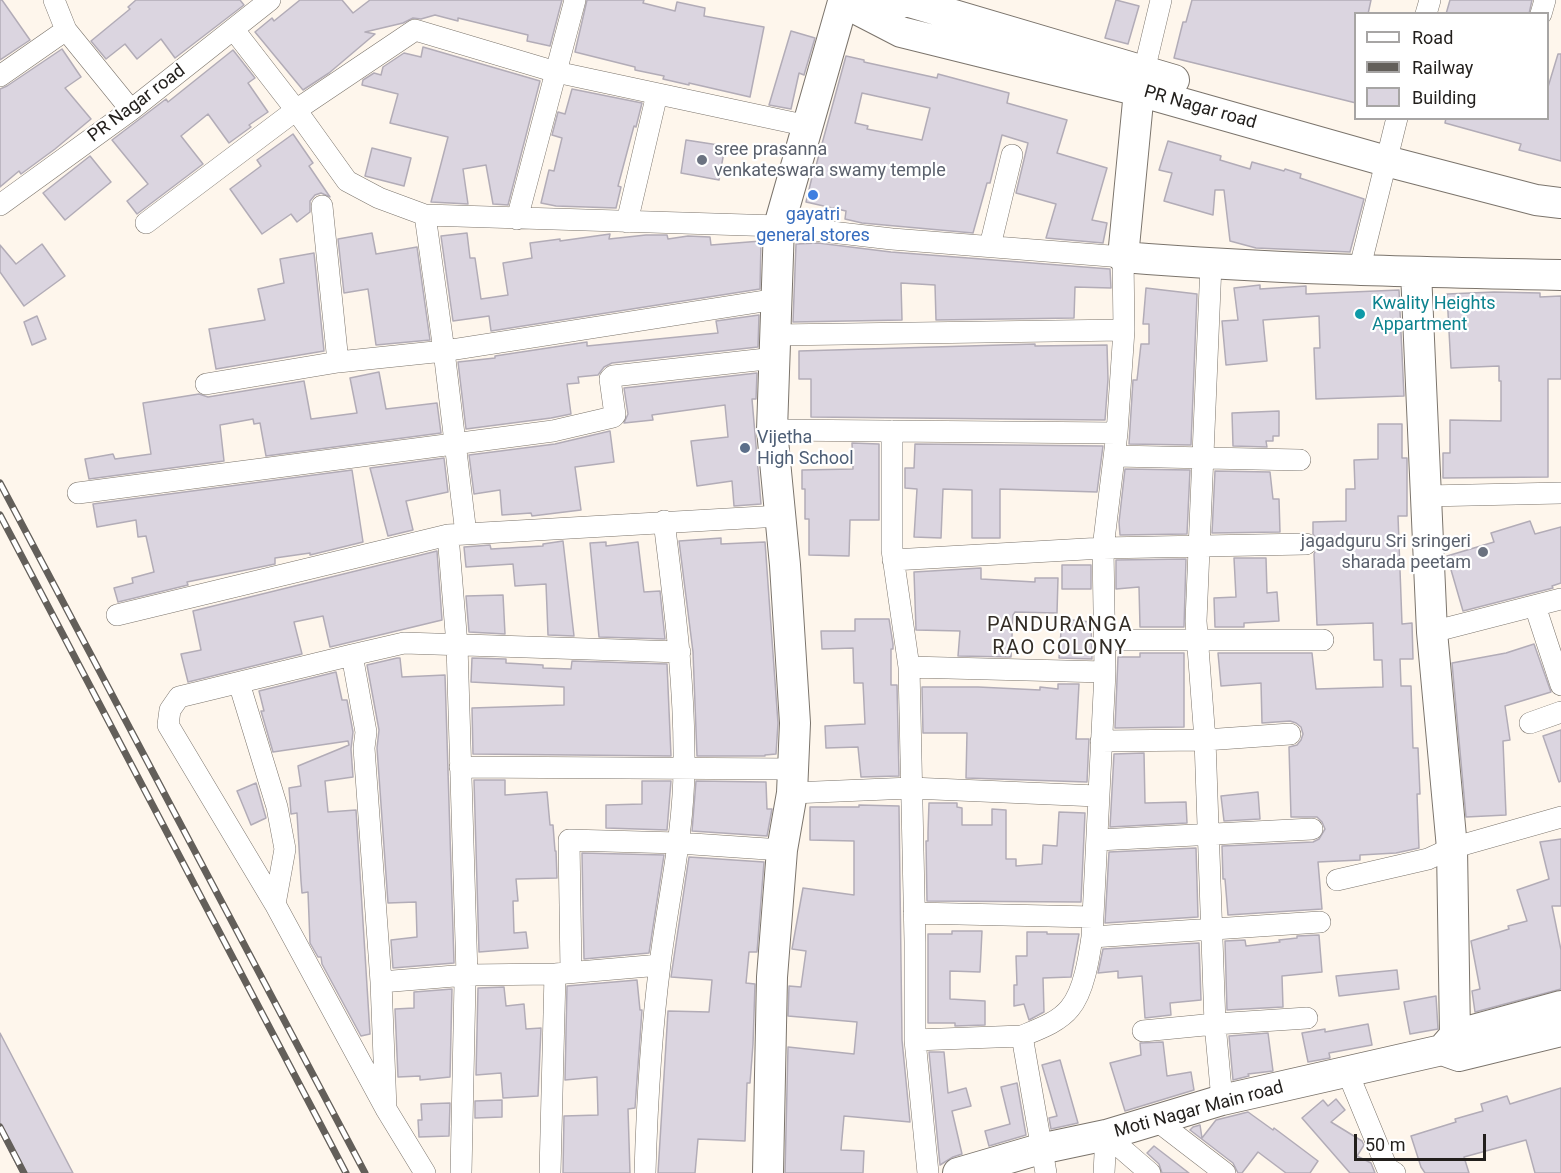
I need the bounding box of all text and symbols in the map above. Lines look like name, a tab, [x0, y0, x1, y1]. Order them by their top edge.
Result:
legend	[1354, 12, 1549, 120]
text: Road	[1412, 27, 1453, 48]
text: Railway	[1412, 57, 1473, 78]
street label: PR Nagar road	[84, 60, 190, 148]
street label: PR Nagar road	[1141, 82, 1259, 134]
text: Building	[1412, 87, 1476, 108]
place label: sree prasanna venkateswara swamy temple	[714, 139, 946, 182]
marker: sree prasanna venkateswara swamy temple	[695, 153, 709, 167]
marker: gayatri general stores	[806, 188, 820, 202]
place label: gayatri general stores	[756, 204, 870, 246]
place label: Kwality Heights Appartment	[1372, 293, 1496, 336]
marker: Kwality Heights Appartment	[1353, 307, 1367, 321]
place label: Vijetha High School	[757, 427, 854, 470]
marker: Vijetha High School	[738, 441, 752, 455]
place label: jagadguru Sri sringeri sharada peetam	[1301, 531, 1471, 574]
marker: jagadguru Sri sringeri sharada peetam	[1476, 545, 1490, 559]
district label: PANDURANGA RAO COLONY	[987, 614, 1133, 661]
street label: Moti Nagar Main road	[1112, 1077, 1286, 1143]
scale bar	[1357, 1122, 1489, 1160]
text: 50 m	[1365, 1134, 1405, 1155]

